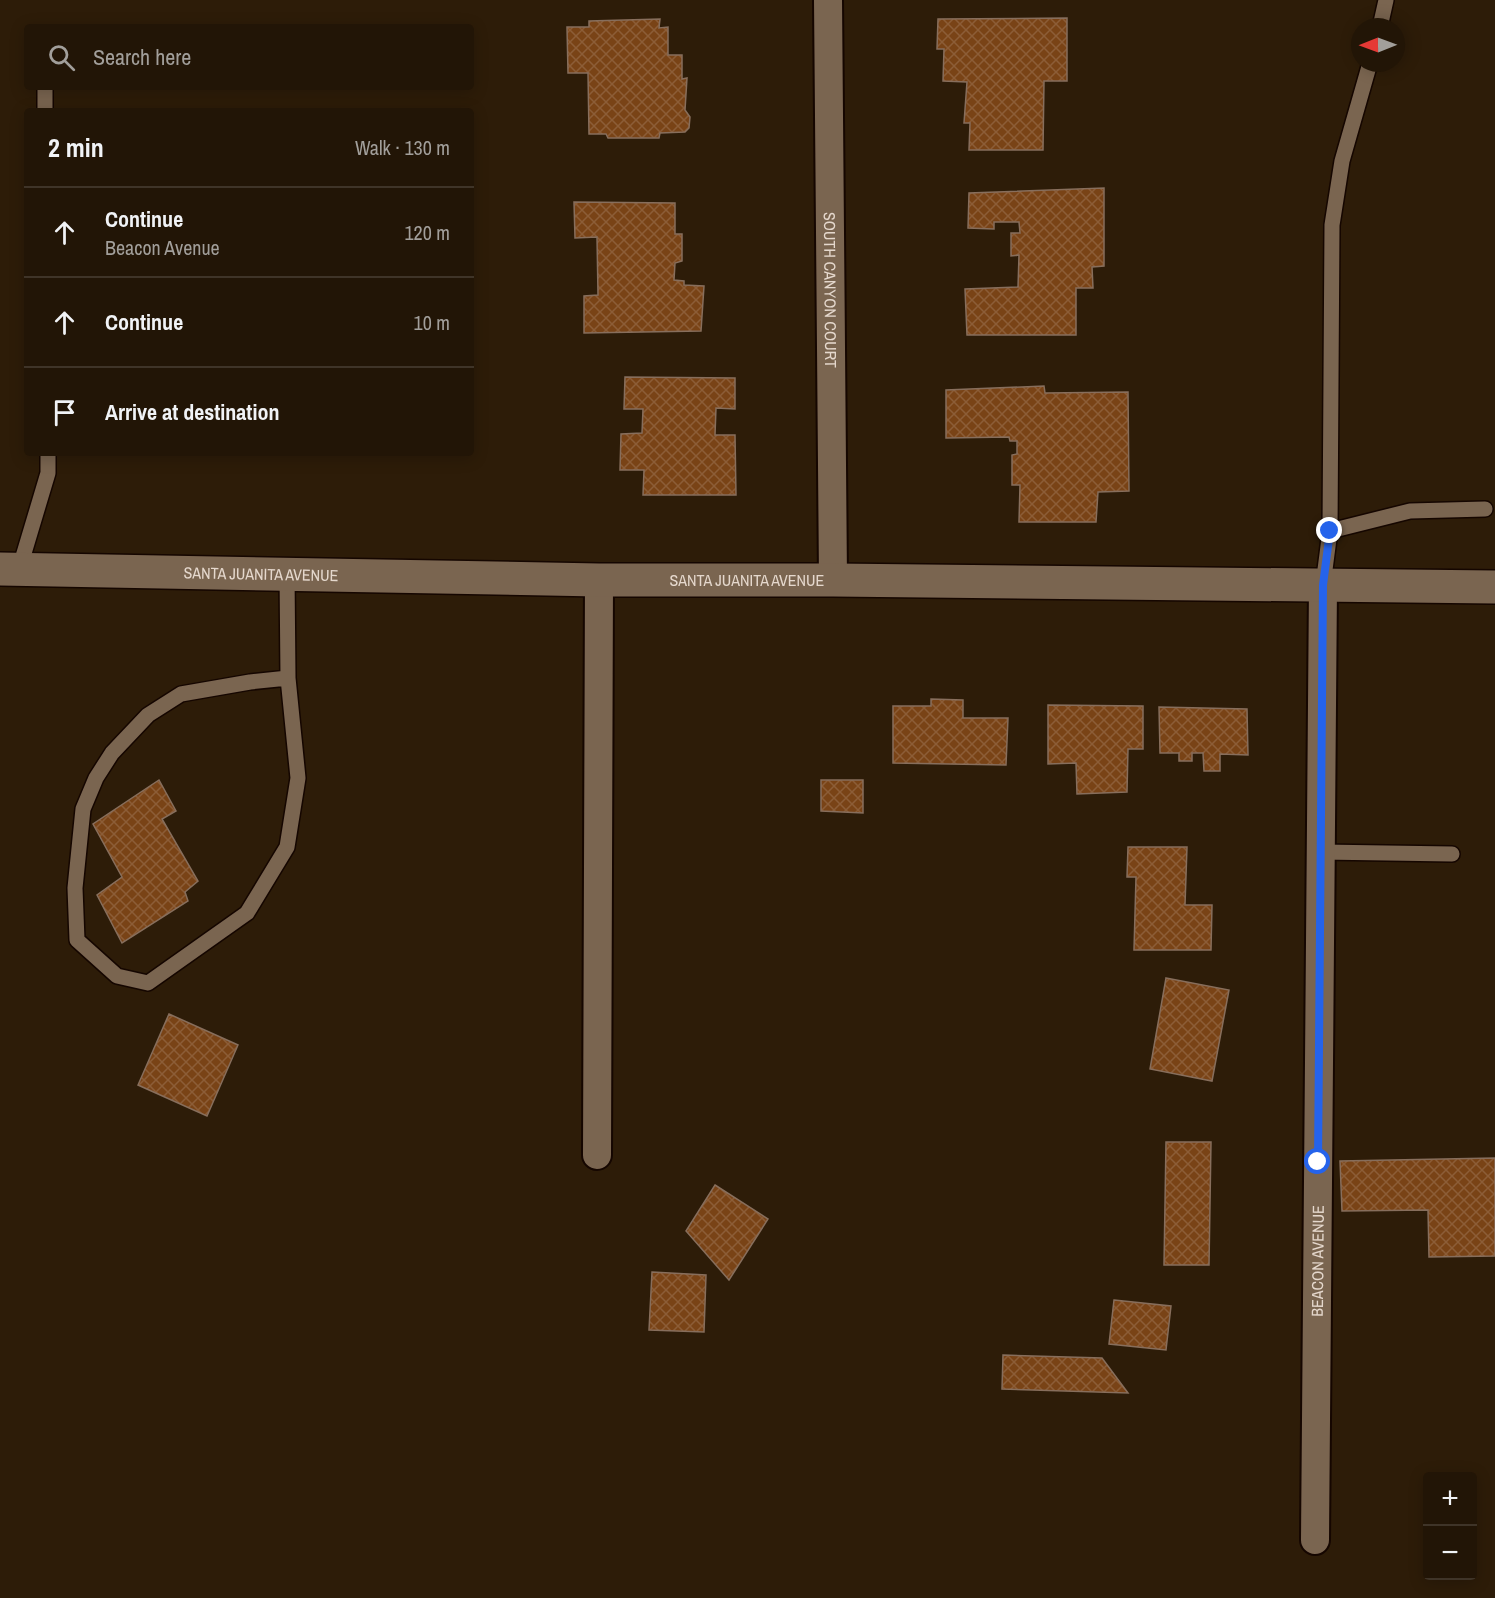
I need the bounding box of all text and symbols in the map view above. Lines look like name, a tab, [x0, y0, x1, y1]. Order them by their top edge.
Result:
north arrow	[1351, 18, 1405, 72]
search box	[24, 24, 474, 90]
icon: search	[45, 41, 78, 74]
text: Search here	[93, 42, 191, 72]
text: 2 min	[48, 130, 104, 165]
text: Walk · 130 m	[355, 134, 450, 161]
text: Continue	[105, 204, 183, 234]
street label: SOUTH CANYON COURT	[819, 212, 842, 368]
icon: ahead	[48, 216, 81, 249]
text: 120 m	[404, 219, 450, 246]
text: Beacon Avenue	[105, 234, 220, 261]
icon: ahead	[48, 306, 81, 339]
text: Continue	[105, 307, 183, 337]
text: 10 m	[414, 309, 450, 336]
icon: arrive	[48, 396, 81, 429]
text: Arrive at destination	[105, 397, 279, 427]
route end	[1316, 517, 1342, 543]
street label: SANTA JUANITA AVENUE	[183, 561, 339, 586]
street label: SANTA JUANITA AVENUE	[669, 569, 824, 591]
route start	[1304, 1148, 1330, 1174]
street label: BEACON AVENUE	[1306, 1205, 1329, 1317]
map controls	[1423, 1472, 1477, 1580]
button: +	[1423, 1472, 1477, 1526]
button: −	[1423, 1526, 1477, 1580]

